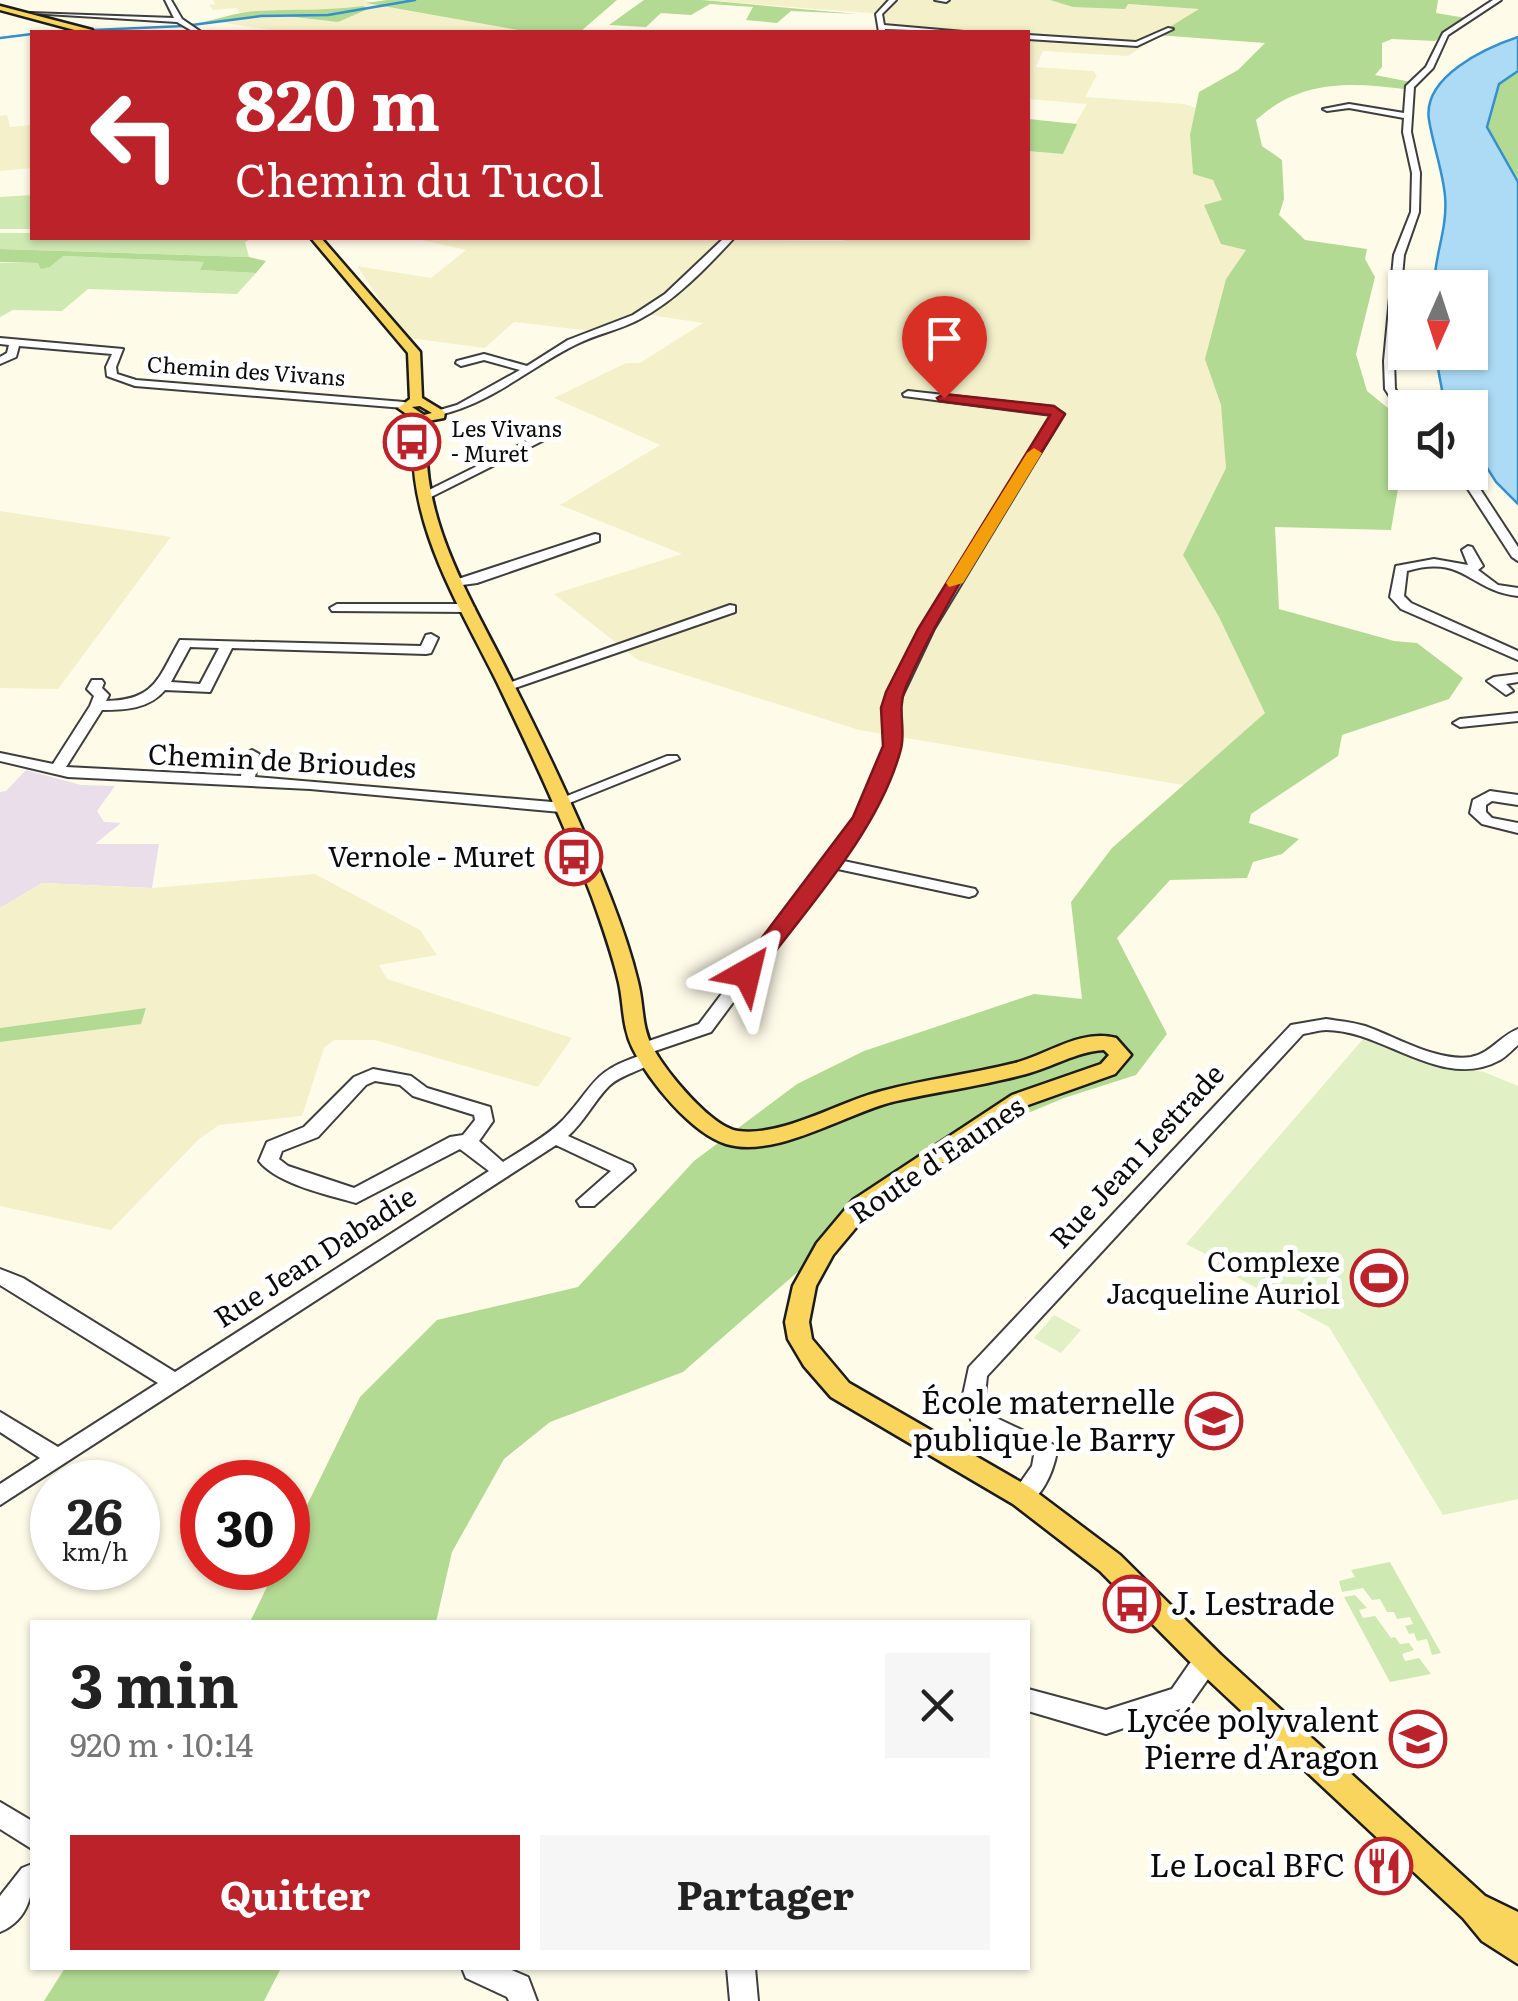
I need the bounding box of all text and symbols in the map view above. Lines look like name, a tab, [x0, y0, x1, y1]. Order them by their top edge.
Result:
text: 820 m	[235, 49, 440, 153]
icon: left	[70, 70, 200, 200]
text: Chemin du Tucol	[235, 144, 604, 211]
north arrow	[1388, 270, 1488, 370]
map controls	[1388, 270, 1488, 490]
pin	[902, 296, 987, 399]
icon: arrive	[917, 311, 972, 366]
street label: Chemin des Vivans	[146, 346, 346, 393]
button: sound	[1388, 390, 1488, 490]
place label: Les Vivans - Muret	[451, 411, 562, 469]
bus stop icon: Les Vivans - Muret	[382, 412, 442, 472]
street label: Chemin de Brioudes	[147, 731, 417, 787]
bus stop icon: Vernole - Muret	[544, 827, 604, 887]
place label: Vernole - Muret	[328, 834, 536, 876]
position arrow	[695, 921, 799, 1025]
street label: Rue Jean Lestrade	[1039, 1053, 1233, 1257]
street label: Route d'Eaunes	[840, 1084, 1032, 1232]
street label: Rue Jean Dabadie	[205, 1174, 423, 1337]
place label: Complexe Jacqueline Auriol	[1106, 1239, 1340, 1313]
sports icon: Complexe Jacqueline Auriol	[1349, 1248, 1409, 1308]
place label: École maternelle publique le Barry	[913, 1376, 1176, 1461]
school or university icon: École maternelle publique le Barry	[1184, 1391, 1244, 1451]
speed limit sign: 30	[180, 1460, 310, 1590]
text: 26	[67, 1476, 123, 1550]
text: km/h	[62, 1532, 128, 1569]
bus stop icon: J. Lestrade	[1102, 1574, 1162, 1634]
place label: J. Lestrade	[1171, 1577, 1335, 1625]
text: 3 min	[70, 1637, 239, 1726]
button: close	[885, 1653, 990, 1758]
place label: Lycée polyvalent Pierre d'Aragon	[1126, 1694, 1379, 1779]
school or university icon: Lycée polyvalent Pierre d'Aragon	[1388, 1709, 1448, 1769]
text: 920 m · 10:14	[70, 1719, 253, 1767]
button: Quitter	[70, 1835, 520, 1950]
button: Partager	[540, 1835, 990, 1950]
restaurant icon: Le Local BFC	[1354, 1836, 1414, 1896]
place label: Le Local BFC	[1149, 1839, 1345, 1887]

